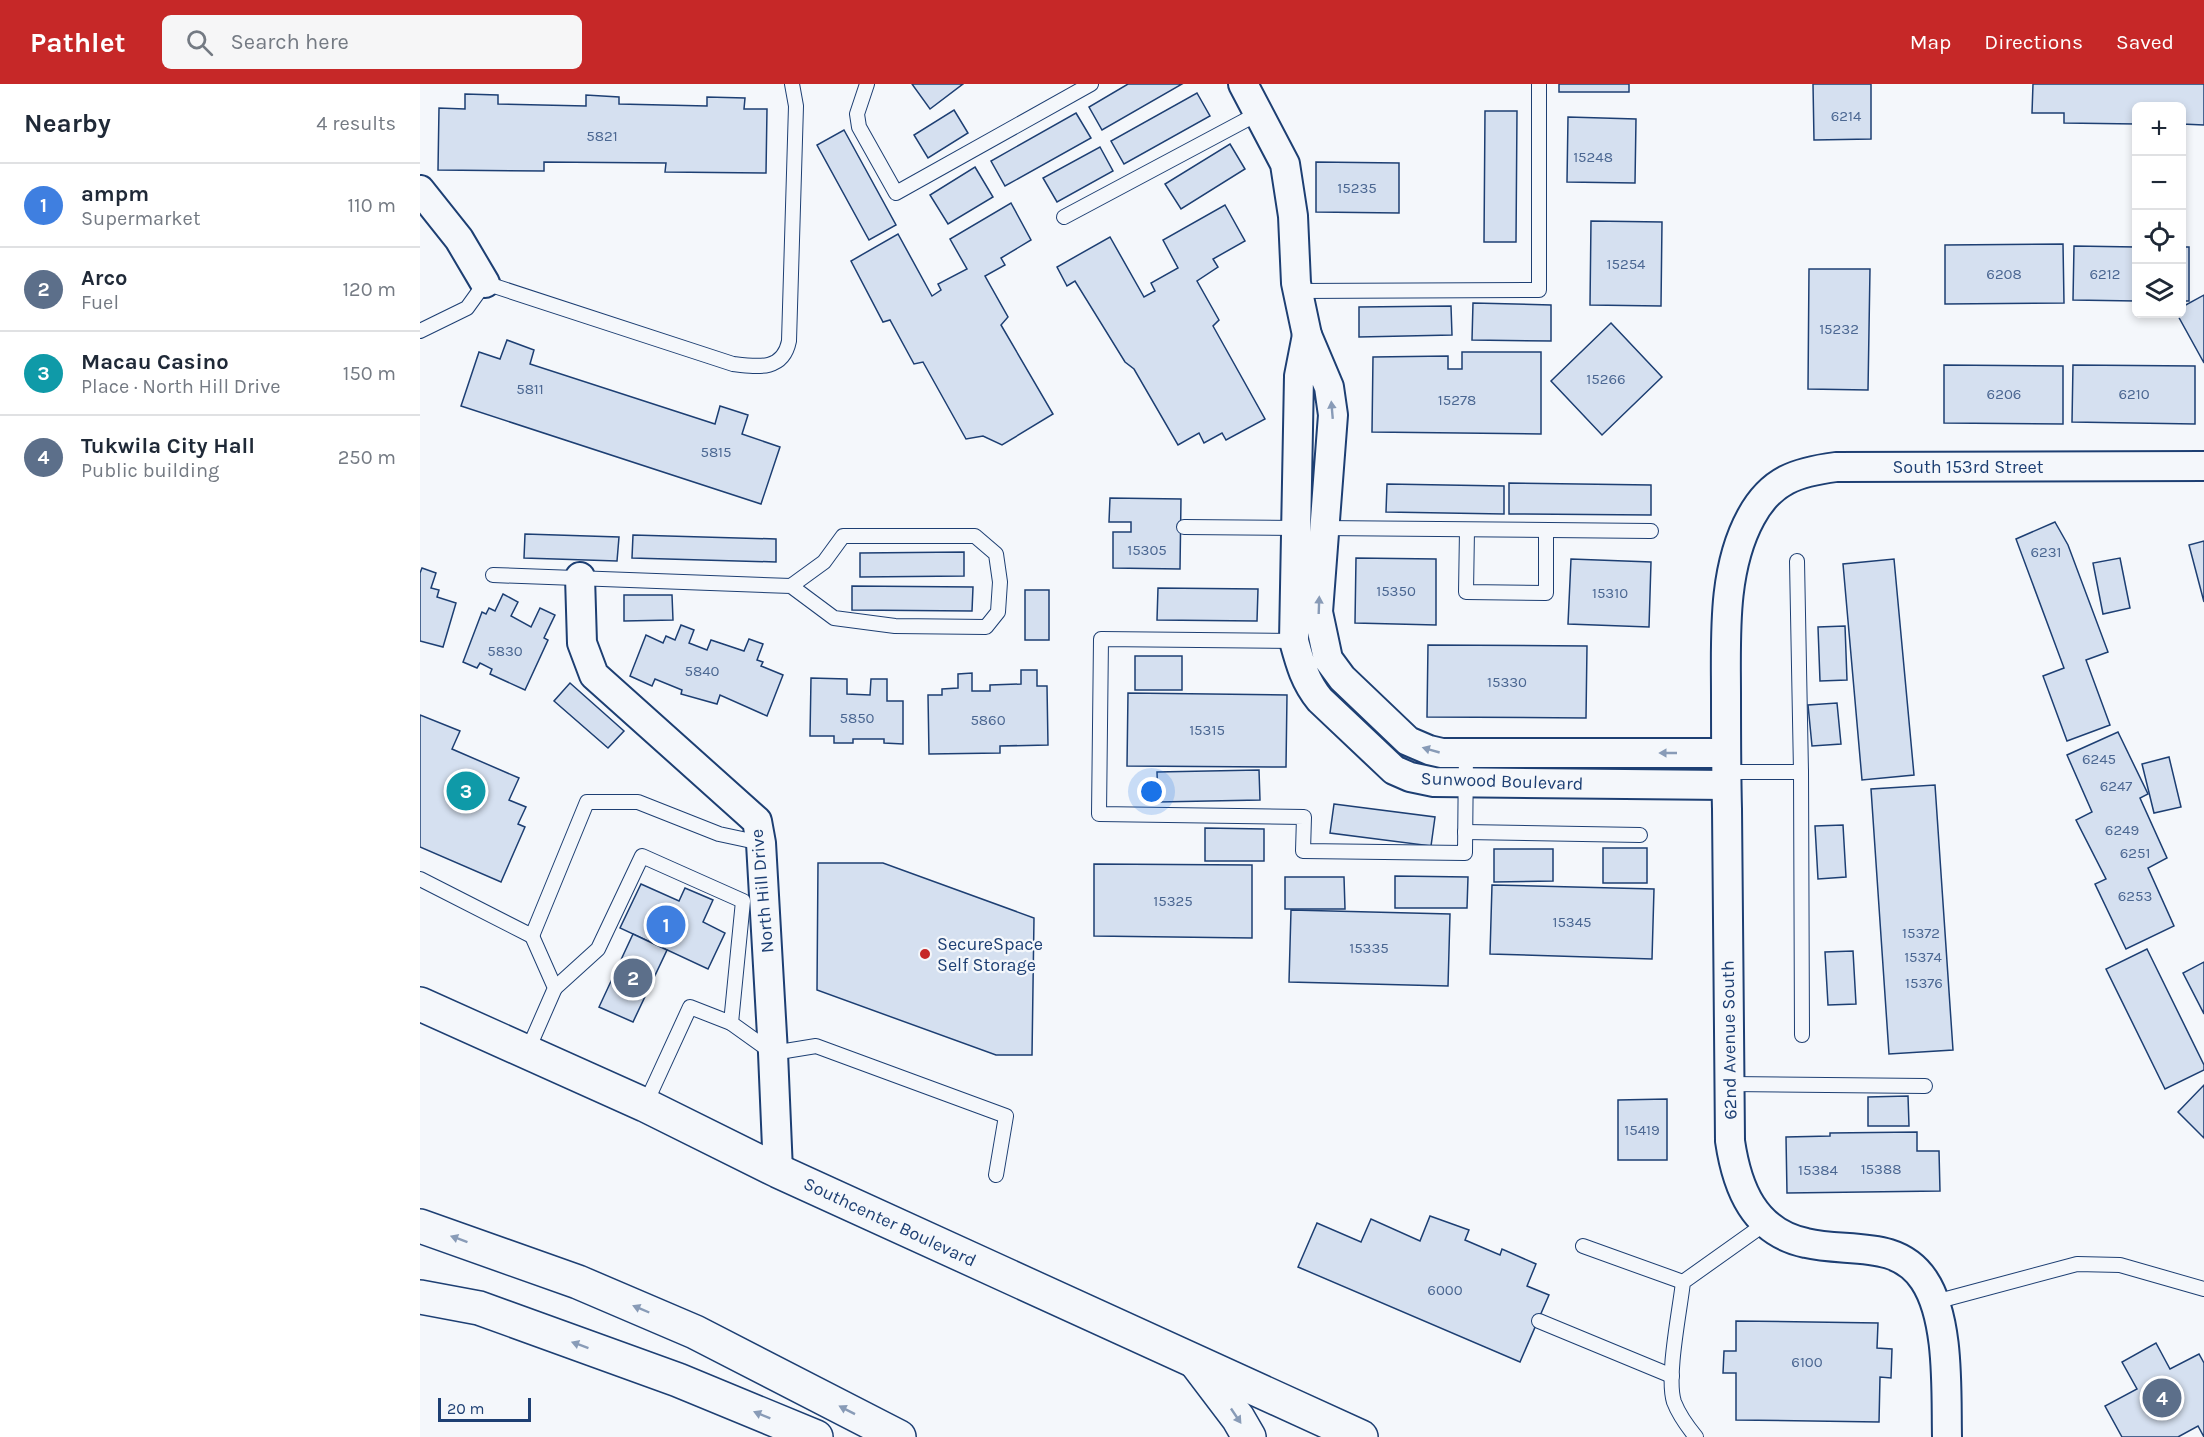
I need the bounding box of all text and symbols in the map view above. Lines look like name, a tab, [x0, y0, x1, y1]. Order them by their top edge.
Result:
search box	[162, 15, 582, 69]
text: Pathlet	[30, 26, 126, 59]
icon: search	[183, 26, 216, 59]
text: Search here	[231, 29, 349, 55]
text: Map	[1910, 30, 1951, 54]
text: Directions	[1984, 30, 2083, 54]
text: Saved	[2116, 30, 2174, 54]
map controls	[2132, 102, 2186, 318]
button: +	[2132, 102, 2186, 156]
house number: 6214	[1831, 107, 1862, 125]
text: Nearby	[24, 108, 111, 139]
text: 4 results	[316, 112, 396, 135]
house number: 5821	[586, 127, 618, 145]
house number: 15248	[1573, 148, 1613, 166]
button: −	[2132, 156, 2186, 210]
house number: 15235	[1337, 179, 1377, 197]
text: ampm	[81, 181, 149, 207]
text: 1	[40, 194, 47, 217]
text: 110 m	[347, 194, 396, 217]
text: Supermarket	[81, 207, 200, 230]
button: locate	[2132, 210, 2186, 264]
house number: 15254	[1607, 255, 1646, 273]
button: layers	[2132, 264, 2186, 318]
text: Arco	[81, 265, 128, 291]
house number: 6208	[1986, 265, 2022, 283]
house number: 6212	[2090, 265, 2120, 283]
text: 2	[37, 278, 50, 301]
text: 120 m	[342, 278, 396, 301]
text: Fuel	[81, 291, 119, 314]
house number: 15232	[1819, 320, 1859, 338]
text: Macau Casino	[81, 349, 229, 375]
text: 3	[37, 362, 50, 385]
text: 150 m	[343, 362, 396, 385]
house number: 15266	[1586, 370, 1626, 388]
text: Place · North Hill Drive	[81, 375, 281, 398]
house number: 5811	[516, 380, 544, 398]
house number: 6206	[1987, 385, 2021, 403]
house number: 6210	[2118, 385, 2150, 403]
house number: 15278	[1438, 391, 1476, 409]
one-way arrow	[1327, 401, 1336, 420]
text: Tukwila City Hall	[81, 433, 255, 459]
house number: 5815	[700, 443, 732, 461]
text: 4	[38, 446, 49, 469]
text: 250 m	[338, 446, 396, 469]
street label: South 153rd Street	[1892, 456, 2044, 478]
text: Public building	[81, 459, 219, 482]
house number: 15305	[1127, 541, 1167, 559]
house number: 6231	[2030, 543, 2062, 561]
house number: 15350	[1376, 582, 1416, 600]
house number: 15310	[1592, 584, 1628, 602]
one-way arrow	[1315, 595, 1324, 614]
house number: 5830	[487, 642, 523, 660]
house number: 5840	[685, 662, 720, 680]
house number: 15330	[1487, 673, 1527, 691]
house number: 5850	[839, 709, 875, 727]
house number: 5860	[970, 711, 1006, 729]
house number: 15315	[1189, 721, 1225, 739]
one-way arrow	[1422, 745, 1440, 754]
one-way arrow	[1658, 748, 1677, 758]
house number: 6245	[2082, 750, 2116, 768]
street label: Sunwood Boulevard	[1420, 767, 1584, 795]
pin: 3	[446, 768, 486, 814]
your location	[1137, 777, 1166, 806]
house number: 6247	[2100, 777, 2132, 795]
house number: 6249	[2105, 821, 2139, 839]
street label: North Hill Drive	[746, 828, 778, 954]
house number: 6251	[2120, 844, 2150, 862]
house number: 6253	[2118, 887, 2152, 905]
house number: 15325	[1153, 892, 1193, 910]
pin: 1	[646, 902, 686, 948]
house number: 15345	[1552, 913, 1592, 931]
house number: 15372	[1902, 924, 1940, 942]
place label: SecureSpace Self Storage	[937, 933, 1043, 976]
house number: 15335	[1349, 939, 1389, 957]
marker: SecureSpace Self Storage	[918, 947, 932, 961]
house number: 15374	[1904, 948, 1942, 966]
pin: 2	[614, 956, 652, 1000]
street label: 62nd Avenue South	[1717, 960, 1741, 1120]
house number: 15376	[1905, 974, 1943, 992]
house number: 15419	[1624, 1121, 1660, 1139]
house number: 15388	[1861, 1160, 1901, 1178]
house number: 15384	[1798, 1161, 1839, 1179]
street label: Southcenter Boulevard	[800, 1172, 980, 1272]
one-way arrow	[450, 1234, 468, 1244]
house number: 6000	[1427, 1281, 1463, 1299]
one-way arrow	[632, 1304, 650, 1314]
one-way arrow	[571, 1339, 589, 1349]
house number: 6100	[1791, 1353, 1823, 1371]
pin: 4	[2142, 1376, 2182, 1420]
scale bar	[438, 1395, 531, 1422]
text: 20 m	[447, 1399, 485, 1418]
one-way arrow	[838, 1405, 855, 1415]
one-way arrow	[1230, 1408, 1242, 1424]
one-way arrow	[753, 1410, 771, 1420]

